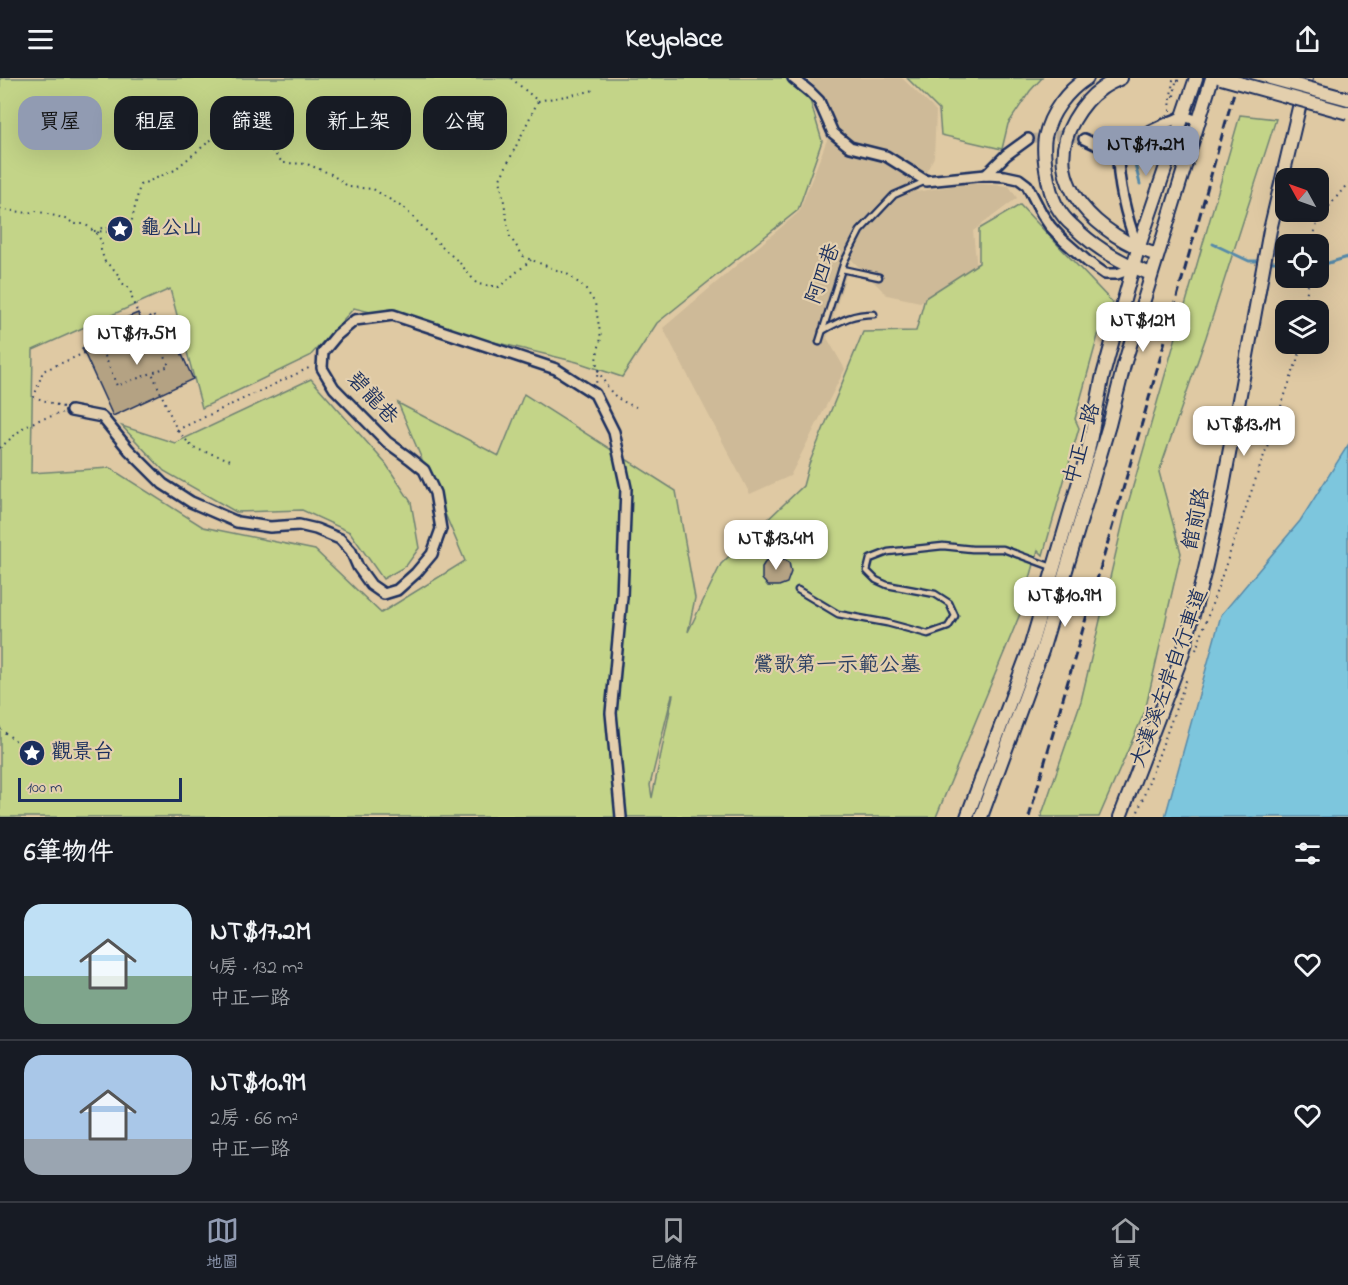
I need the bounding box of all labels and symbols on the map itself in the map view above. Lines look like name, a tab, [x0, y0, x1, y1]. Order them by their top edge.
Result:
pin: NT$17.2M	[1084, 126, 1208, 177]
north arrow	[1275, 168, 1329, 222]
place icon: 龜公山	[105, 214, 135, 244]
place label: 龜公山	[140, 214, 203, 244]
street label: 阿四巷	[799, 239, 849, 309]
pin: NT$12M	[1094, 302, 1192, 353]
pin: NT$17.5M	[75, 315, 199, 366]
street label: 碧龍巷	[340, 366, 404, 432]
street label: 中正一路	[1057, 399, 1109, 489]
pin: NT$13.1M	[1182, 406, 1306, 457]
street label: 館前路	[1176, 485, 1218, 553]
pin: NT$13.4M	[714, 520, 838, 571]
pin: NT$10.9M	[1003, 577, 1127, 628]
street label: 大漢溪左岸自行車道	[1124, 584, 1216, 772]
park label: 鶯歌第一示範公墓	[753, 651, 921, 681]
place icon: 觀景台	[17, 738, 47, 768]
place label: 觀景台	[51, 738, 114, 768]
scale bar	[18, 775, 182, 802]

